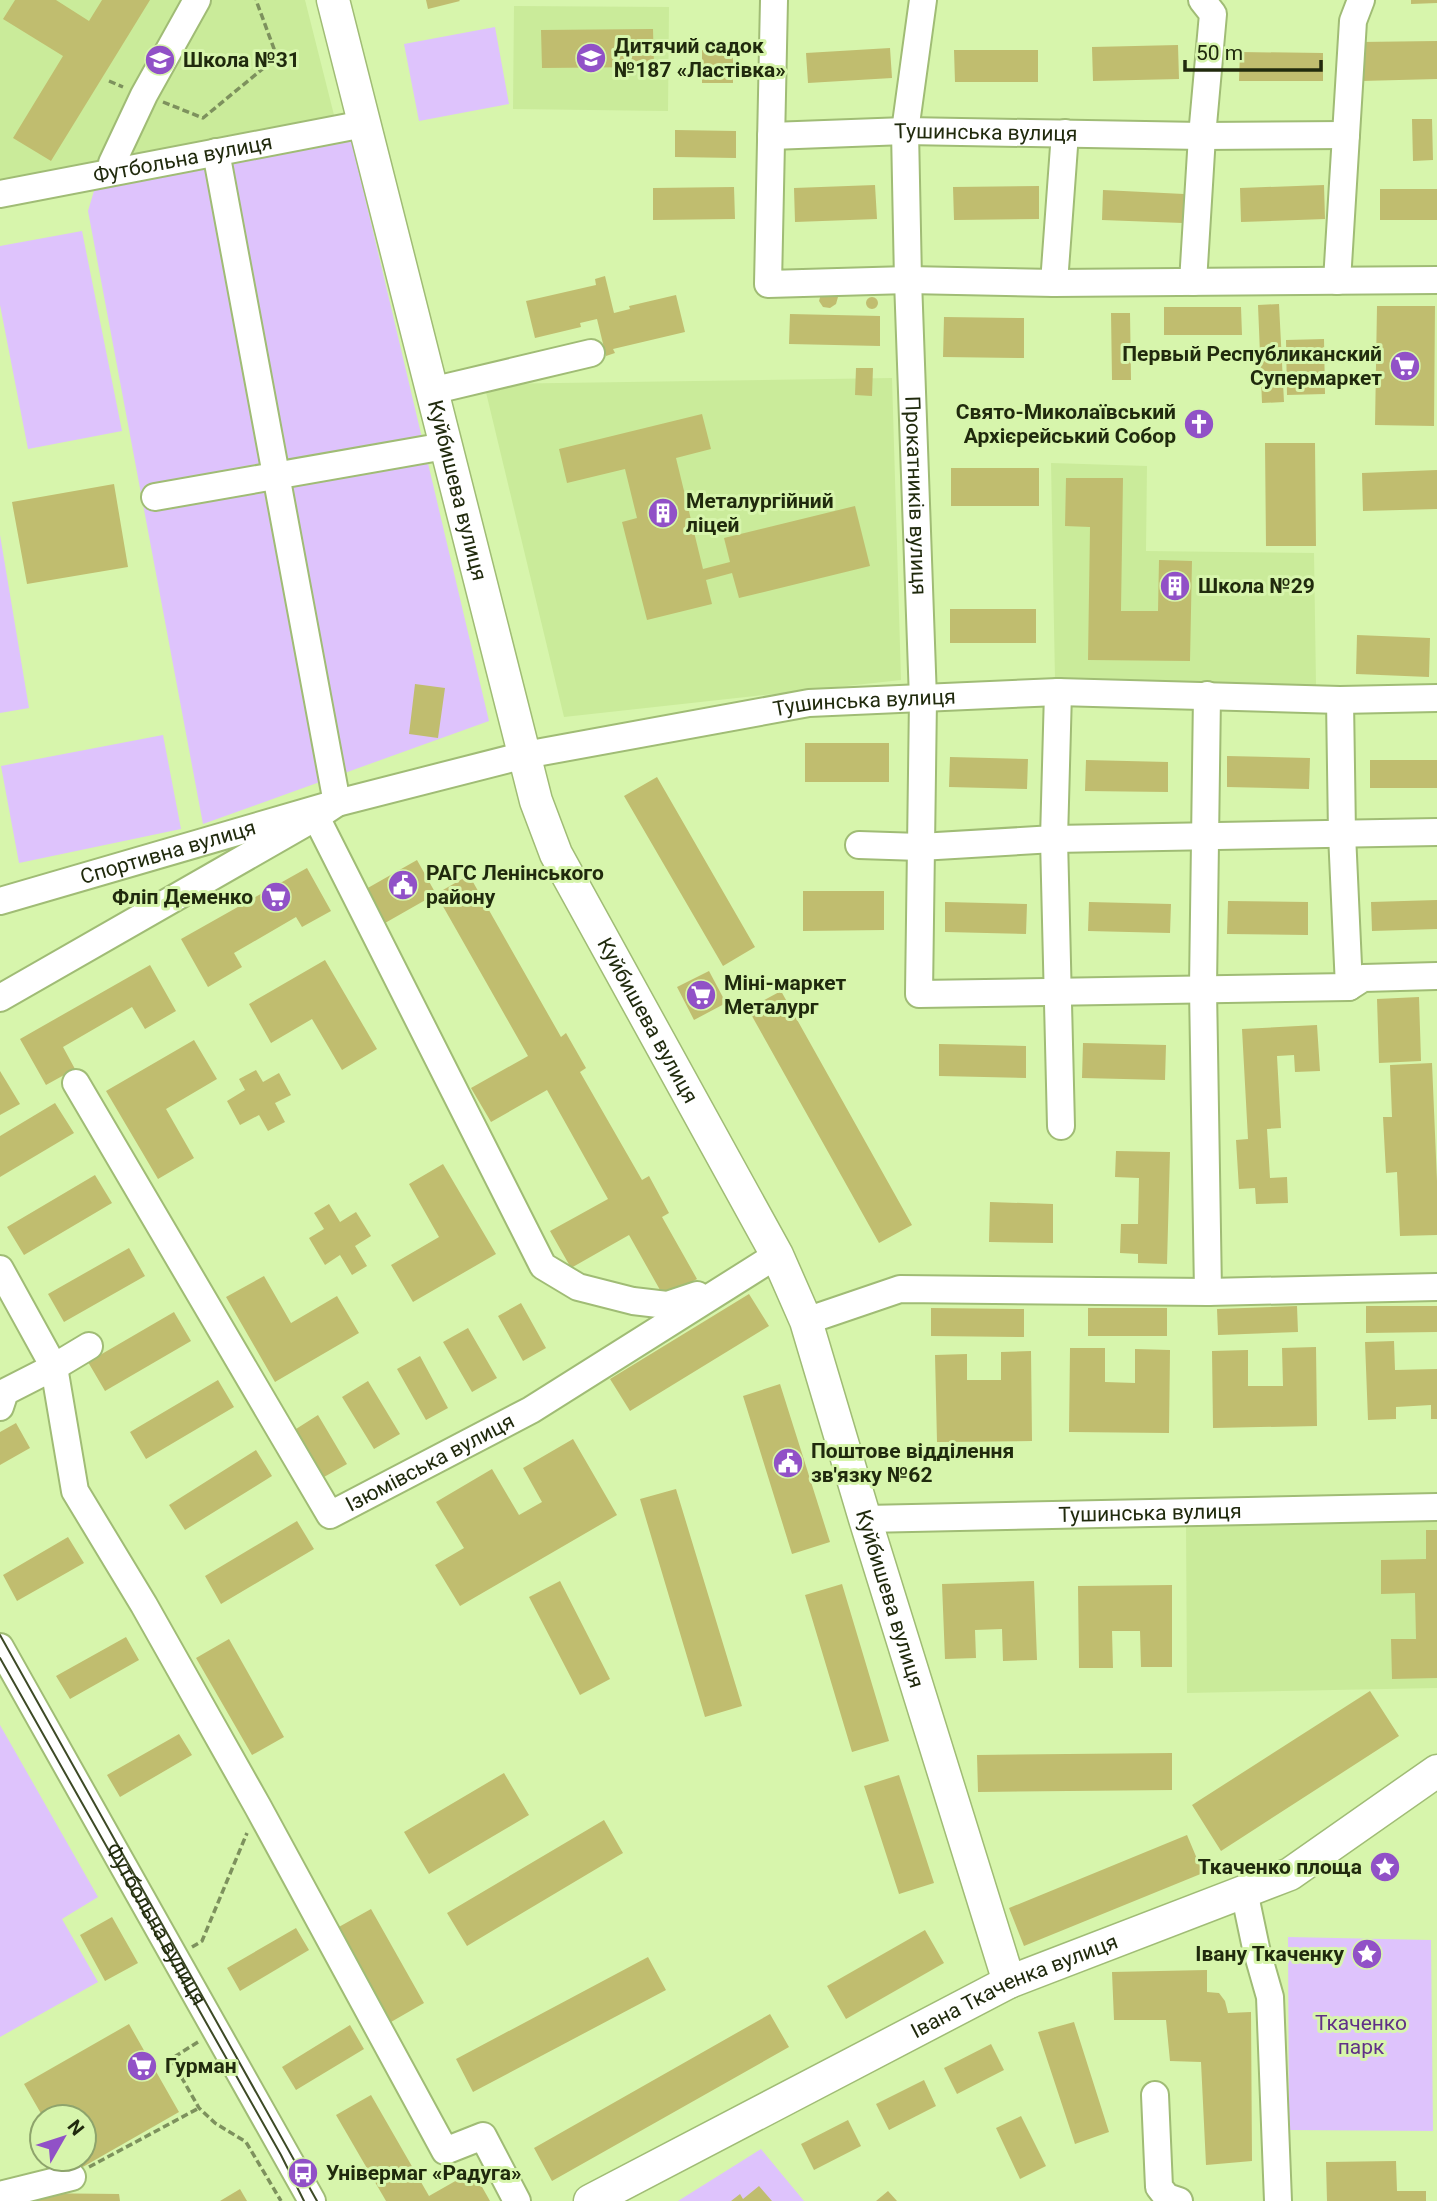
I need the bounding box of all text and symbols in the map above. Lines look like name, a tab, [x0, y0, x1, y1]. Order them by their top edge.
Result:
scale bar	[1185, 28, 1322, 72]
place label: Дитячий садок №187 «Ластівка»	[614, 34, 786, 82]
school or university icon: Дитячий садок №187 «Ластівка»	[574, 41, 608, 75]
text: 50 m	[1196, 41, 1243, 65]
school or university icon: Школа №31	[143, 43, 177, 77]
place label: Школа №31	[183, 48, 300, 72]
street label: Тушинська вулиця	[894, 119, 1078, 146]
street label: Футбольна вулиця	[91, 130, 274, 188]
place label: Первый Республиканский Супермаркет	[1122, 342, 1382, 390]
supermarket icon: Первый Республиканский Супермаркет	[1388, 349, 1422, 383]
street label: Прокатників вулиця	[900, 396, 931, 596]
street label: Куйбишева вулиця	[423, 398, 492, 583]
place label: Свято-Миколаївський Архієрейський Собор	[956, 400, 1176, 448]
church icon: Свято-Миколаївський Архієрейський Собор	[1182, 407, 1216, 441]
place label: Металургійний ліцей	[686, 489, 834, 537]
building icon: Металургійний ліцей	[646, 496, 680, 530]
building icon: Школа №29	[1158, 569, 1192, 603]
place label: Школа №29	[1198, 574, 1315, 598]
street label: Тушинська вулиця	[771, 685, 956, 721]
street label: Спортивна вулиця	[78, 815, 259, 889]
place label: РАГС Ленінського району	[426, 861, 604, 909]
public building icon: РАГС Ленінського району	[386, 868, 420, 902]
supermarket icon: Фліп Деменко	[259, 880, 293, 914]
place label: Фліп Деменко	[112, 885, 253, 909]
street label: Куйбишева вулиця	[592, 933, 703, 1107]
place label: Міні-маркет Металург	[724, 971, 847, 1019]
supermarket icon: Міні-маркет Металург	[684, 978, 718, 1012]
street label: Ізюмівська вулиця	[342, 1409, 518, 1517]
place label: Поштове відділення зв'язку №62	[811, 1439, 1014, 1487]
public building icon: Поштове відділення зв'язку №62	[771, 1446, 805, 1480]
street label: Тушинська вулиця	[1058, 1499, 1242, 1527]
street label: Куйбишева вулиця	[851, 1507, 929, 1691]
street label: Футбольна вулиця	[101, 1839, 211, 2009]
place icon: Ткаченко площа	[1368, 1850, 1402, 1884]
place label: Ткаченко площа	[1198, 1855, 1362, 1879]
street label: Івана Ткаченка вулиця	[907, 1929, 1121, 2043]
place icon: Івану Ткаченку	[1350, 1937, 1384, 1971]
place label: Івану Ткаченку	[1195, 1942, 1344, 1966]
park label: Ткаченко парк	[1315, 2011, 1407, 2059]
supermarket icon: Гурман	[125, 2049, 159, 2083]
place label: Гурман	[165, 2054, 237, 2078]
north arrow	[28, 2103, 98, 2173]
text: N	[63, 2115, 89, 2140]
bus stop icon: Універмаг «Радуга»	[286, 2156, 320, 2190]
place label: Універмаг «Радуга»	[326, 2161, 522, 2185]

